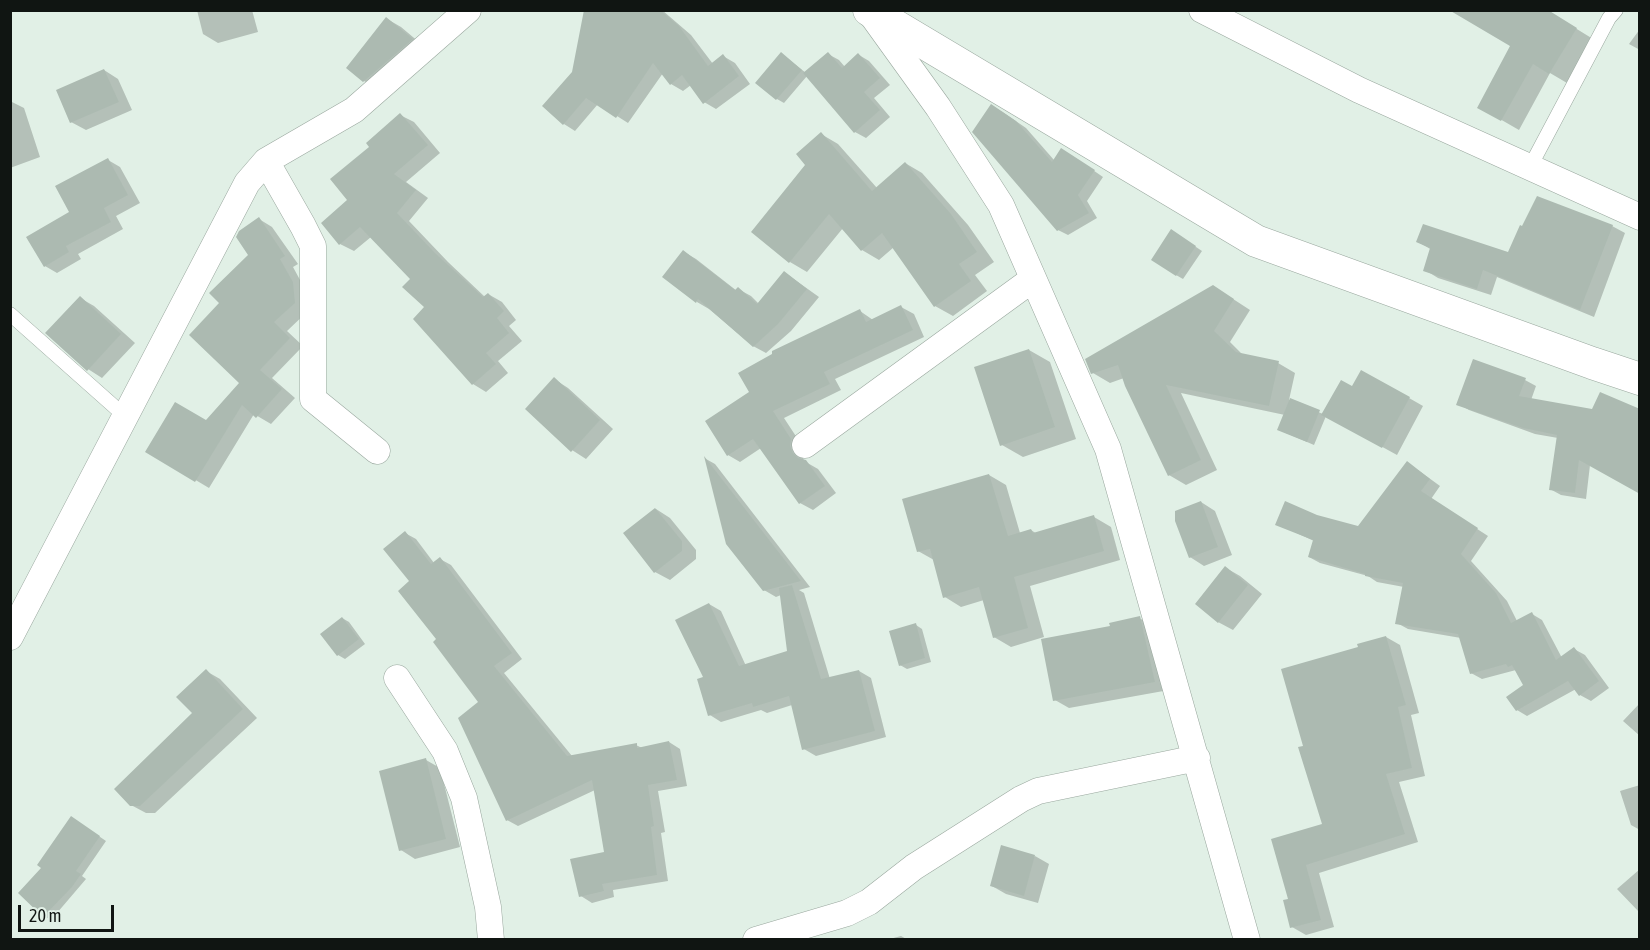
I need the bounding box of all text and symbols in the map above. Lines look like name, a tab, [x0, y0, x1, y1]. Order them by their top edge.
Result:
scale bar	[21, 893, 117, 931]
text: 20 m	[29, 905, 61, 926]

